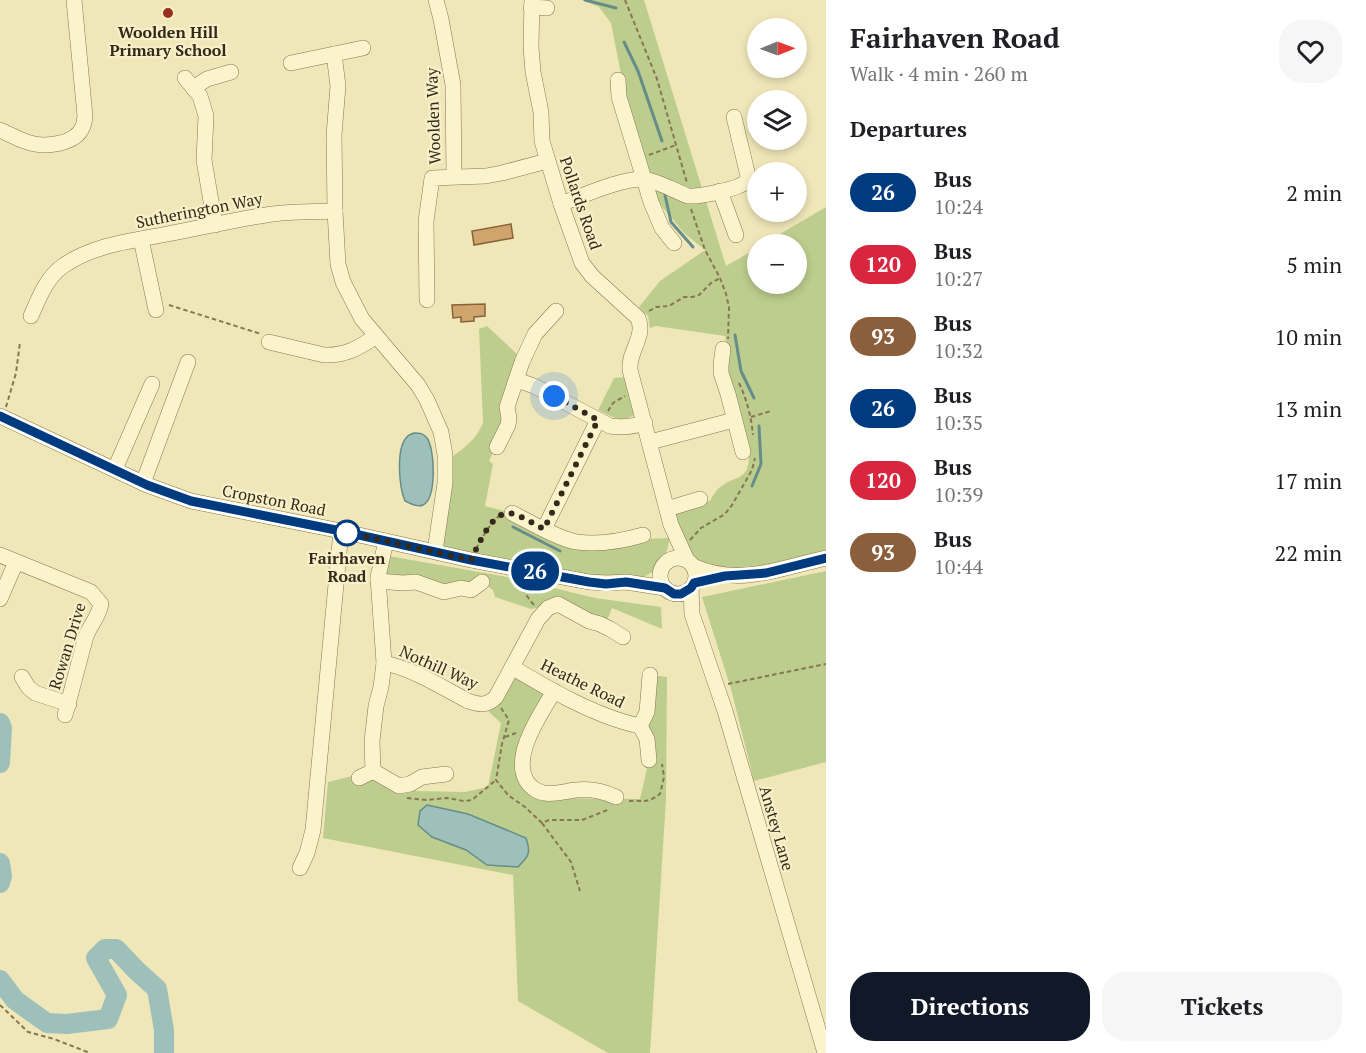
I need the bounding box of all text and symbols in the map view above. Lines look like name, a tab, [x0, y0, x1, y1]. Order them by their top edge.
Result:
marker: Woolden Hill Primary School	[161, 6, 175, 20]
north arrow	[747, 18, 807, 78]
map controls	[747, 18, 807, 294]
text: Fairhaven Road	[850, 19, 1060, 56]
button: heart	[1279, 20, 1342, 83]
place label: Woolden Hill Primary School	[109, 21, 227, 61]
text: Walk · 4 min · 260 m	[850, 60, 1028, 87]
street label: Woolden Way	[420, 66, 446, 165]
button: layers	[747, 90, 807, 150]
text: Departures	[850, 114, 967, 143]
street label: Pollards Road	[555, 153, 607, 253]
button: +	[747, 162, 807, 222]
text: Bus	[934, 164, 972, 193]
text: 26	[871, 178, 895, 206]
text: 2 min	[1286, 178, 1342, 207]
street label: Sutherington Way	[134, 187, 265, 233]
text: 10:24	[934, 193, 983, 220]
button: −	[747, 234, 807, 294]
text: Bus	[934, 236, 972, 265]
text: 120	[865, 250, 901, 278]
text: 5 min	[1286, 250, 1342, 279]
text: 10:27	[934, 265, 983, 292]
text: Bus	[934, 308, 972, 337]
text: 93	[871, 322, 895, 350]
text: 10 min	[1275, 322, 1342, 351]
text: 10:32	[934, 337, 983, 364]
text: Bus	[934, 380, 972, 409]
your location	[539, 381, 569, 411]
text: 26	[871, 394, 895, 422]
text: 13 min	[1275, 394, 1342, 423]
text: 10:35	[934, 409, 983, 436]
text: Bus	[934, 452, 972, 481]
text: 120	[865, 466, 901, 494]
text: 17 min	[1275, 466, 1342, 495]
street label: Cropston Road	[220, 479, 328, 521]
text: 10:39	[934, 481, 983, 508]
marker: Fairhaven Road	[334, 520, 360, 546]
text: Bus	[934, 524, 972, 553]
text: 93	[871, 538, 895, 566]
text: 22 min	[1275, 538, 1342, 567]
place label: Fairhaven Road	[309, 547, 386, 587]
line badge: 26	[508, 552, 562, 590]
text: 10:44	[934, 553, 983, 580]
text: 26	[523, 557, 547, 585]
street label: Rowan Drive	[43, 600, 91, 692]
street label: Nothill Way	[396, 640, 483, 695]
street label: Heathe Road	[537, 653, 629, 713]
street label: Anstey Lane	[754, 783, 800, 873]
button: Directions	[850, 972, 1090, 1041]
button: Tickets	[1102, 972, 1342, 1041]

